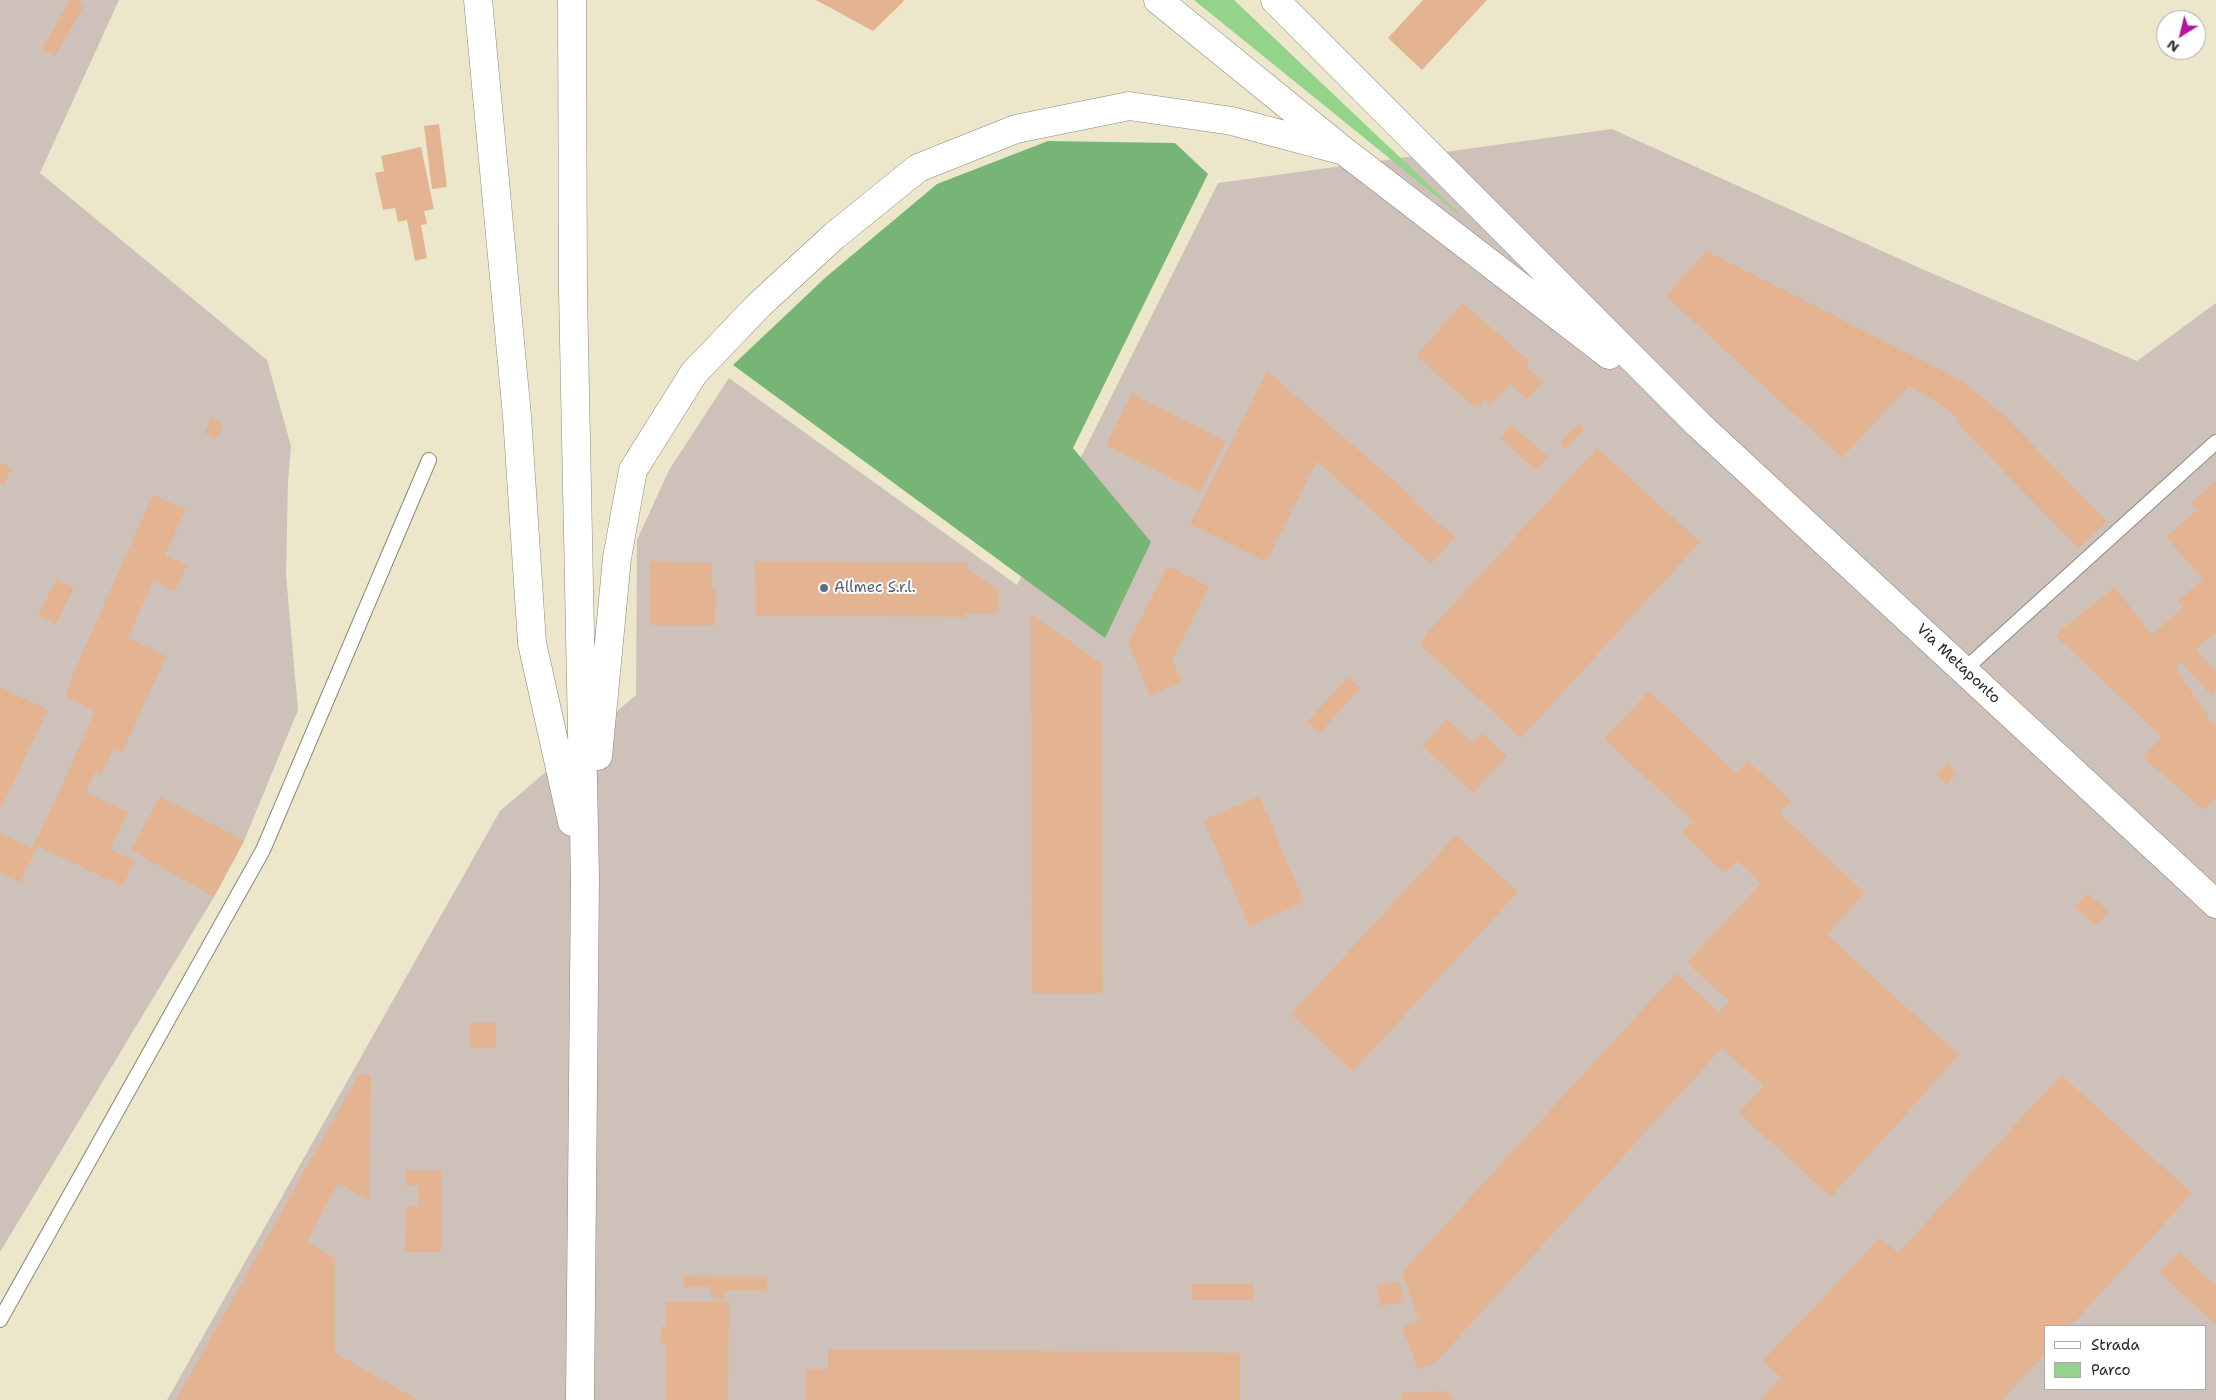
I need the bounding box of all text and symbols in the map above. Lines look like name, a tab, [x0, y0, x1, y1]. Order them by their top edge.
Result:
north arrow	[2156, 10, 2206, 60]
text: N	[2163, 36, 2183, 57]
place label: Allmec S.r.l.	[834, 579, 916, 597]
marker: Allmec S.r.l.	[818, 582, 830, 594]
street label: Via Metaponto	[1912, 620, 2004, 708]
legend	[2044, 1325, 2206, 1390]
text: Strada	[2091, 1335, 2140, 1355]
text: Parco	[2091, 1360, 2131, 1380]

